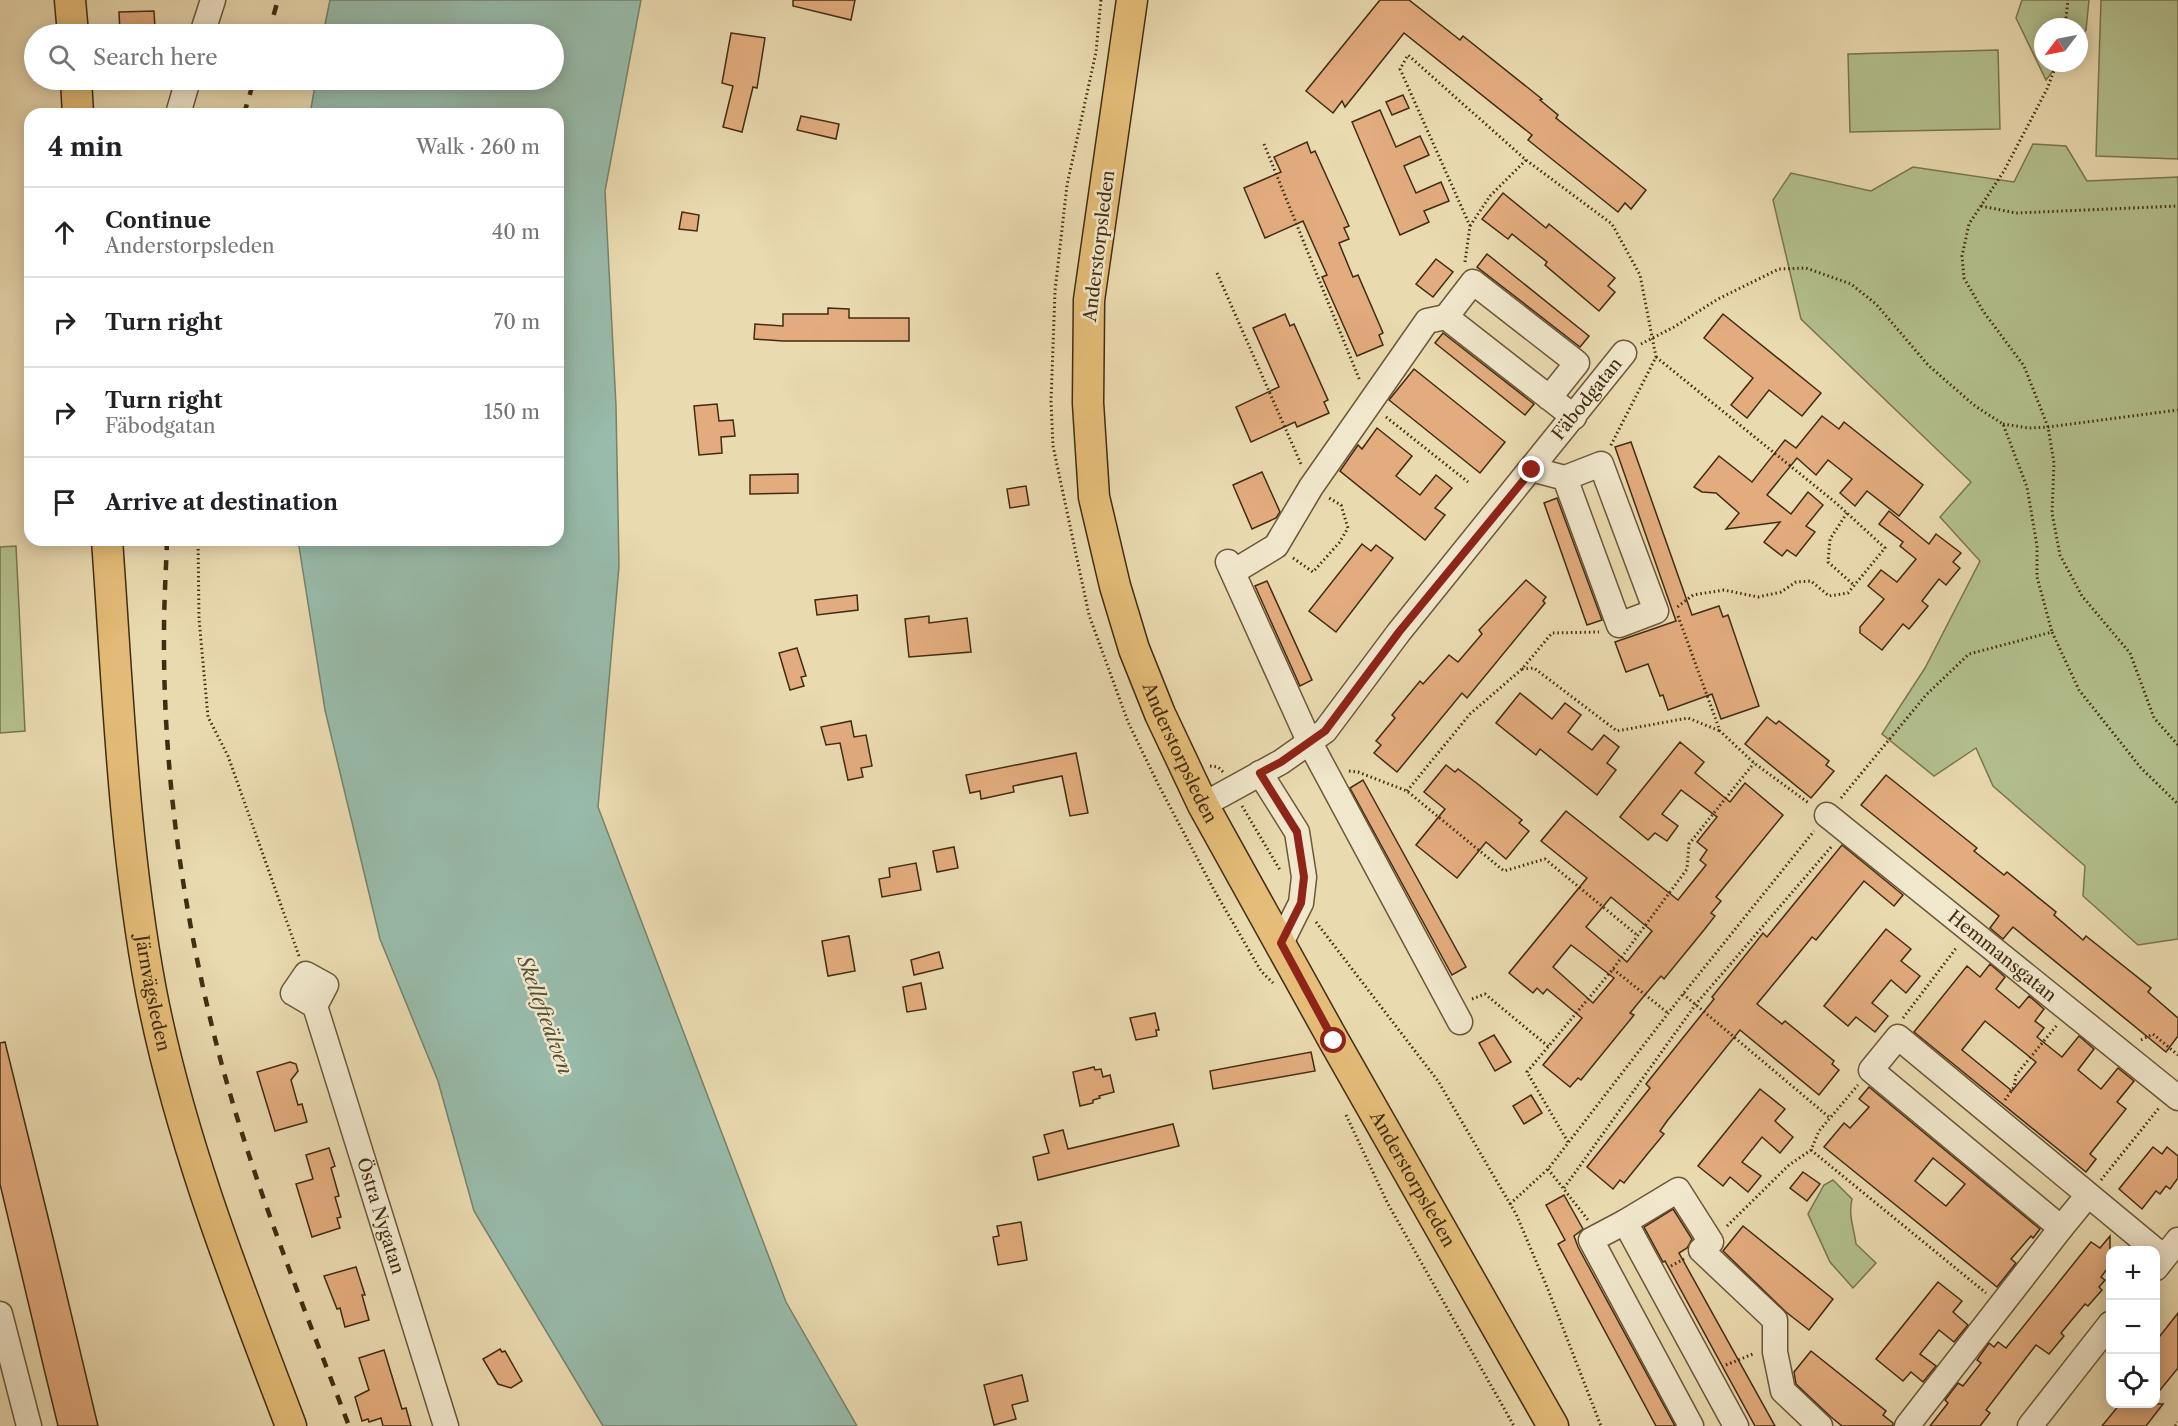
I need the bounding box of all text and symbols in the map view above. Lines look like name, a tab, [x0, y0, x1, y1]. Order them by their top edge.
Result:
north arrow	[2034, 18, 2088, 72]
search box	[24, 24, 564, 90]
icon: search	[45, 41, 78, 74]
text: Search here	[93, 44, 218, 71]
text: 4 min	[48, 131, 123, 163]
text: Walk · 260 m	[416, 135, 540, 159]
street label: Anderstorpsleden	[1079, 169, 1119, 324]
text: Continue	[105, 207, 211, 234]
icon: ahead	[48, 216, 81, 249]
text: 40 m	[492, 220, 540, 244]
text: Anderstorpsleden	[105, 234, 275, 258]
icon: right	[48, 306, 81, 339]
text: Turn right	[105, 309, 223, 336]
text: 70 m	[494, 310, 540, 334]
street label: Fäbodgatan	[1547, 353, 1627, 445]
text: Turn right	[105, 387, 223, 414]
icon: right	[48, 396, 81, 429]
text: 150 m	[484, 400, 540, 424]
text: Fäbodgatan	[105, 414, 216, 438]
route end	[1518, 456, 1544, 482]
icon: arrive	[48, 486, 81, 519]
text: Arrive at destination	[105, 489, 338, 516]
street label: Anderstorpsleden	[1137, 678, 1222, 827]
street label: Hemmansgatan	[1943, 906, 2061, 1007]
street label: Järnvägsleden	[130, 931, 175, 1054]
water label: Skellefteälven	[512, 951, 578, 1078]
route start	[1320, 1027, 1346, 1053]
street label: Anderstorpsleden	[1365, 1106, 1460, 1251]
street label: Östra Nygatan	[352, 1155, 409, 1277]
map controls	[2106, 1246, 2160, 1408]
button: +	[2106, 1246, 2160, 1300]
button: −	[2106, 1300, 2160, 1354]
button: locate	[2106, 1354, 2160, 1408]

